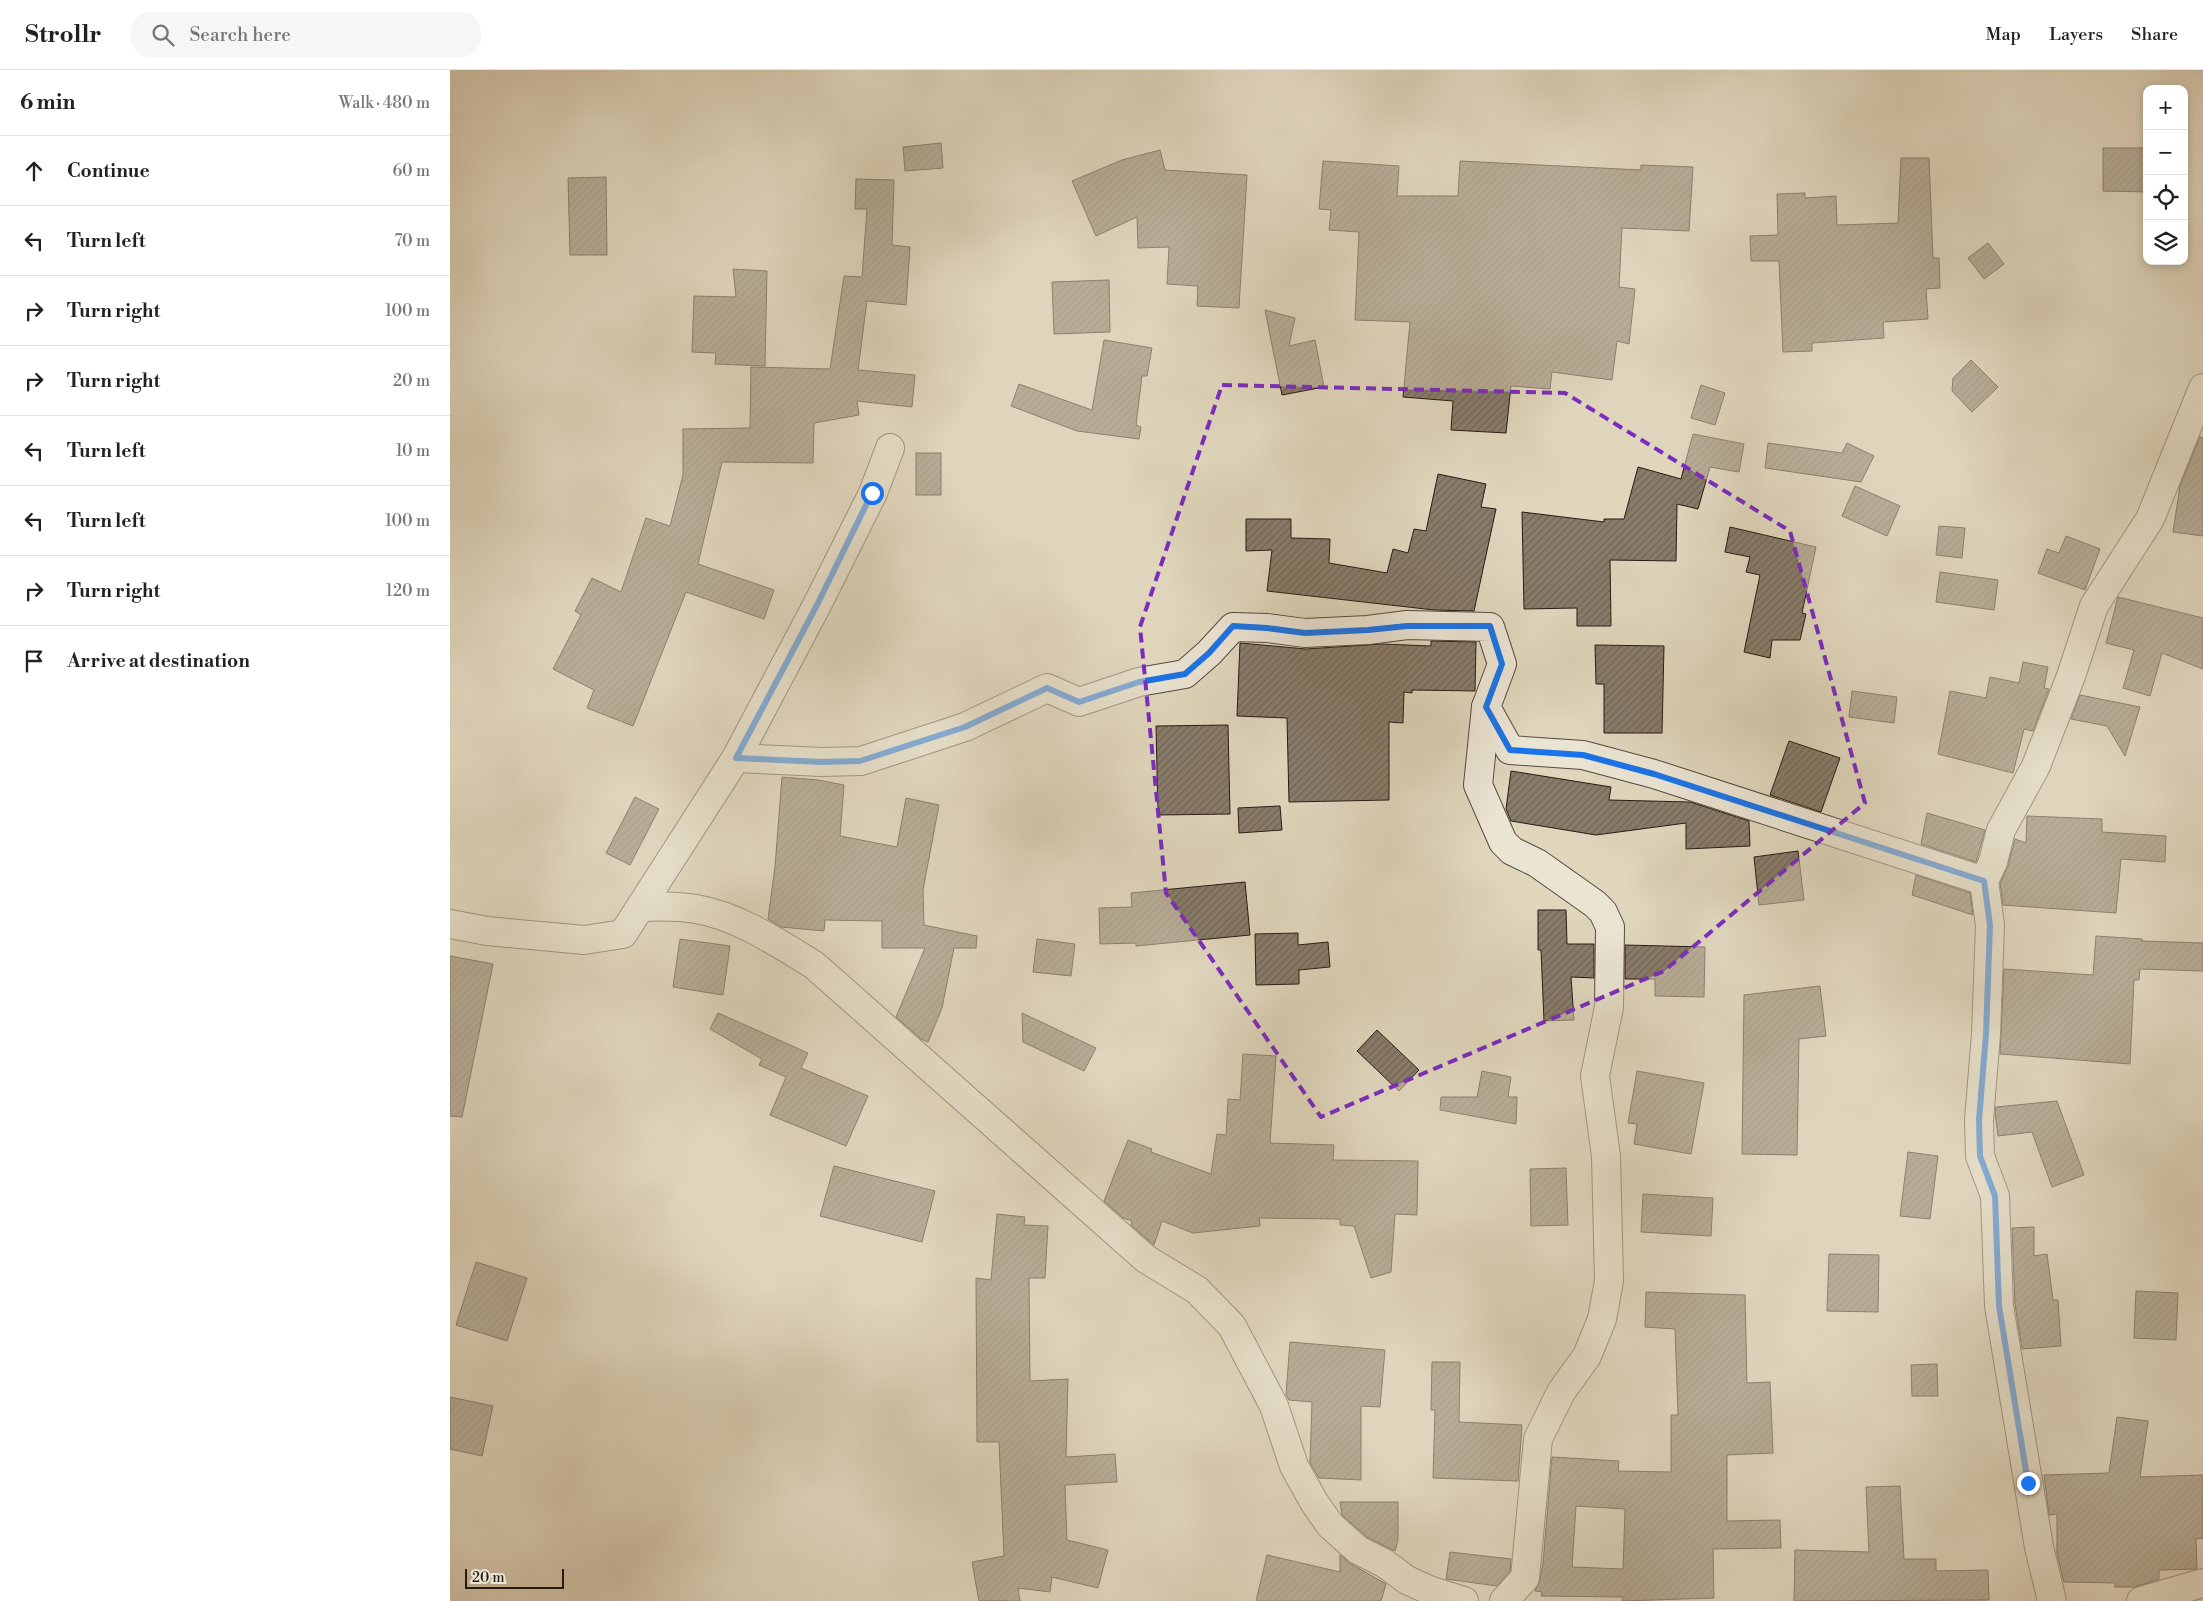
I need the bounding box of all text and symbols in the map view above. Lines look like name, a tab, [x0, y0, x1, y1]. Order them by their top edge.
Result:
search box	[131, 12, 481, 57]
text: Strollr	[25, 20, 101, 50]
icon: search	[149, 21, 177, 49]
text: Search here	[189, 23, 291, 47]
text: Map	[1986, 23, 2021, 46]
text: Layers	[2049, 23, 2103, 46]
text: Share	[2131, 23, 2178, 46]
map controls	[2143, 85, 2188, 265]
button: +	[2143, 85, 2188, 130]
text: 6 min	[20, 90, 75, 116]
text: Walk · 480 m	[339, 93, 430, 113]
button: −	[2143, 130, 2188, 175]
icon: ahead	[20, 157, 48, 185]
text: Continue	[67, 159, 150, 183]
text: 60 m	[392, 161, 430, 181]
button: locate	[2143, 175, 2188, 220]
button: layers	[2143, 220, 2188, 265]
icon: left	[20, 227, 48, 255]
text: Turn left	[67, 229, 146, 253]
text: 70 m	[394, 231, 430, 251]
icon: right	[20, 297, 48, 325]
text: Turn right	[67, 299, 160, 323]
text: 100 m	[385, 301, 430, 321]
icon: right	[20, 367, 48, 395]
text: Turn right	[67, 369, 160, 393]
text: 20 m	[393, 371, 430, 391]
icon: left	[20, 437, 48, 465]
text: Turn left	[67, 439, 146, 463]
text: 10 m	[396, 441, 430, 461]
route start	[861, 482, 884, 505]
icon: left	[20, 507, 48, 535]
text: Turn left	[67, 509, 146, 533]
text: 100 m	[385, 511, 430, 531]
icon: right	[20, 577, 48, 605]
text: Turn right	[67, 579, 160, 603]
text: 120 m	[386, 581, 430, 601]
icon: arrive	[20, 647, 48, 675]
text: Arrive at destination	[67, 649, 250, 673]
route end	[2017, 1472, 2040, 1495]
scale bar	[465, 1566, 564, 1589]
text: 20 m	[472, 1569, 504, 1587]

